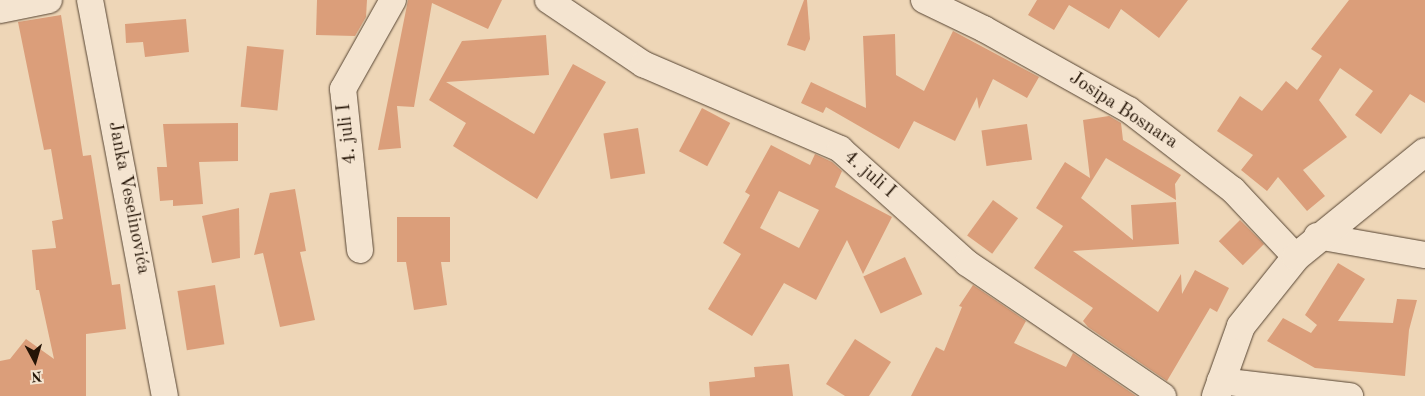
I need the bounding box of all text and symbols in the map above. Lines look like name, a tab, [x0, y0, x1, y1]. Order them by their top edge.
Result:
street label: Josipa Bosnara	[1064, 67, 1182, 155]
street label: 4. juli I	[333, 102, 363, 166]
street label: Janka Veselinovića	[102, 120, 154, 276]
street label: 4. juli I	[839, 146, 899, 204]
north arrow	[10, 336, 60, 386]
text: N	[31, 368, 43, 383]

